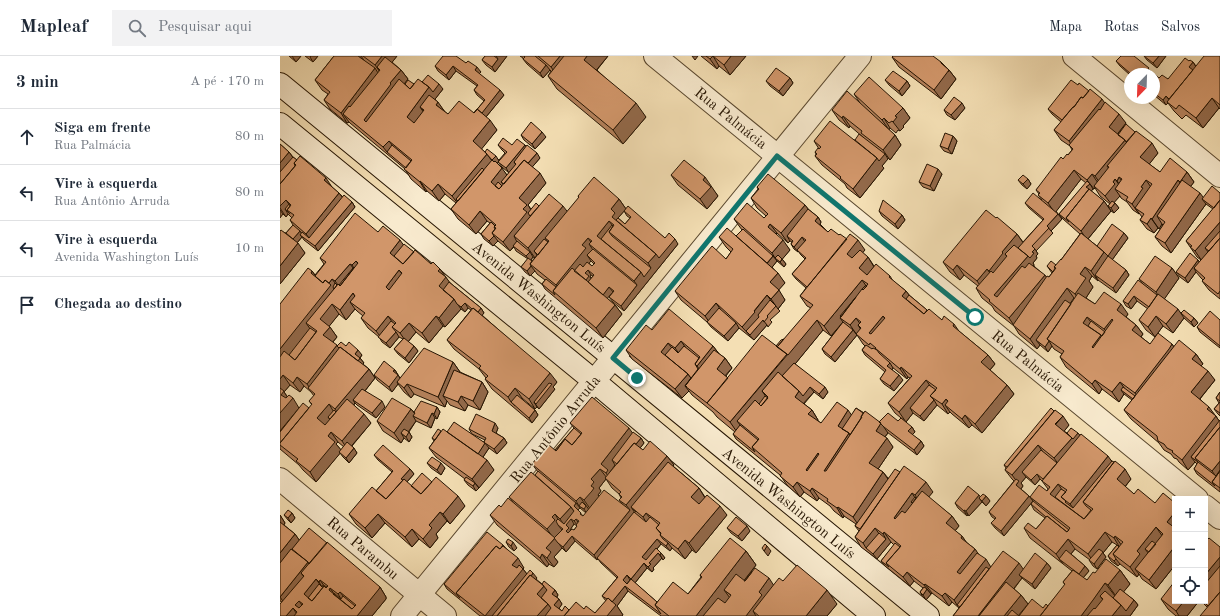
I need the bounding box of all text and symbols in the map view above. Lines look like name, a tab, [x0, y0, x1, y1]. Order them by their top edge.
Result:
search box	[112, 10, 392, 46]
icon: search	[126, 17, 148, 39]
text: Mapleaf	[20, 18, 88, 37]
text: Pesquisar aqui	[158, 20, 252, 35]
text: Mapa	[1049, 20, 1082, 34]
text: Rotas	[1104, 20, 1139, 34]
text: Salvos	[1161, 20, 1200, 34]
north arrow	[1124, 68, 1160, 104]
text: 3 min	[16, 74, 59, 91]
text: A pé · 170 m	[190, 75, 264, 88]
street label: Rua Palmácia	[691, 85, 770, 153]
text: Siga em frente	[54, 121, 151, 136]
icon: ahead	[16, 126, 38, 148]
text: 80 m	[235, 130, 264, 143]
text: Rua Palmácia	[54, 139, 131, 152]
text: Vire à esquerda	[54, 177, 158, 192]
icon: left	[16, 182, 38, 204]
text: 80 m	[235, 186, 264, 199]
text: Rua Antônio Arruda	[54, 195, 170, 208]
text: Vire à esquerda	[54, 233, 158, 248]
icon: left	[16, 238, 38, 260]
street label: Avenida Washington Luís	[468, 240, 608, 357]
text: 10 m	[235, 242, 264, 255]
text: Avenida Washington Luís	[54, 251, 199, 264]
icon: arrive	[16, 294, 38, 316]
text: Chegada ao destino	[54, 297, 182, 312]
route start	[966, 308, 984, 326]
street label: Rua Palmácia	[988, 328, 1067, 396]
route end	[628, 369, 646, 387]
street label: Rua Antônio Arruda	[508, 373, 604, 487]
street label: Avenida Washington Luís	[718, 446, 858, 563]
map controls	[1172, 496, 1208, 604]
button: +	[1172, 496, 1208, 532]
street label: Rua Parambu	[323, 515, 401, 583]
button: −	[1172, 532, 1208, 568]
button: locate	[1172, 568, 1208, 604]

